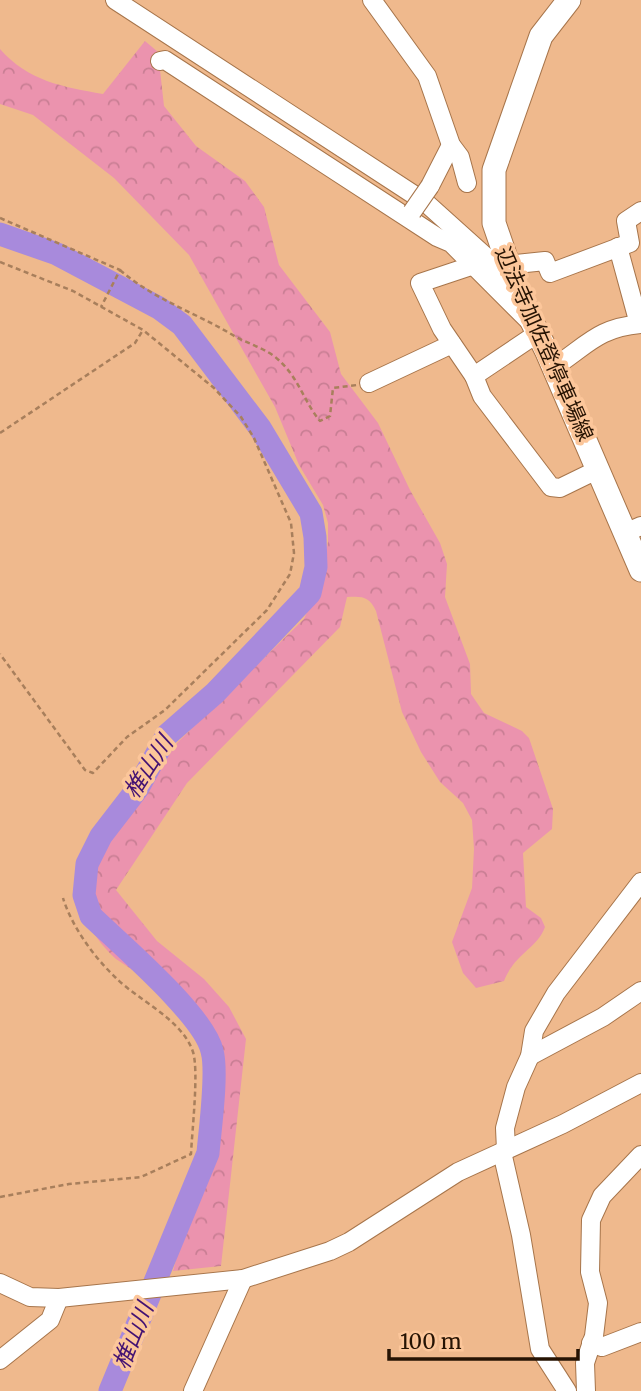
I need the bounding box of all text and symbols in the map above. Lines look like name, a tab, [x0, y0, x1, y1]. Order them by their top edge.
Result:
street label: 辺法寺加佐登停車場線	[489, 242, 599, 445]
water label: 椎山川	[117, 727, 180, 804]
water label: 椎山川	[106, 1296, 160, 1373]
scale bar	[389, 1318, 578, 1362]
text: 100 m	[400, 1328, 462, 1355]

